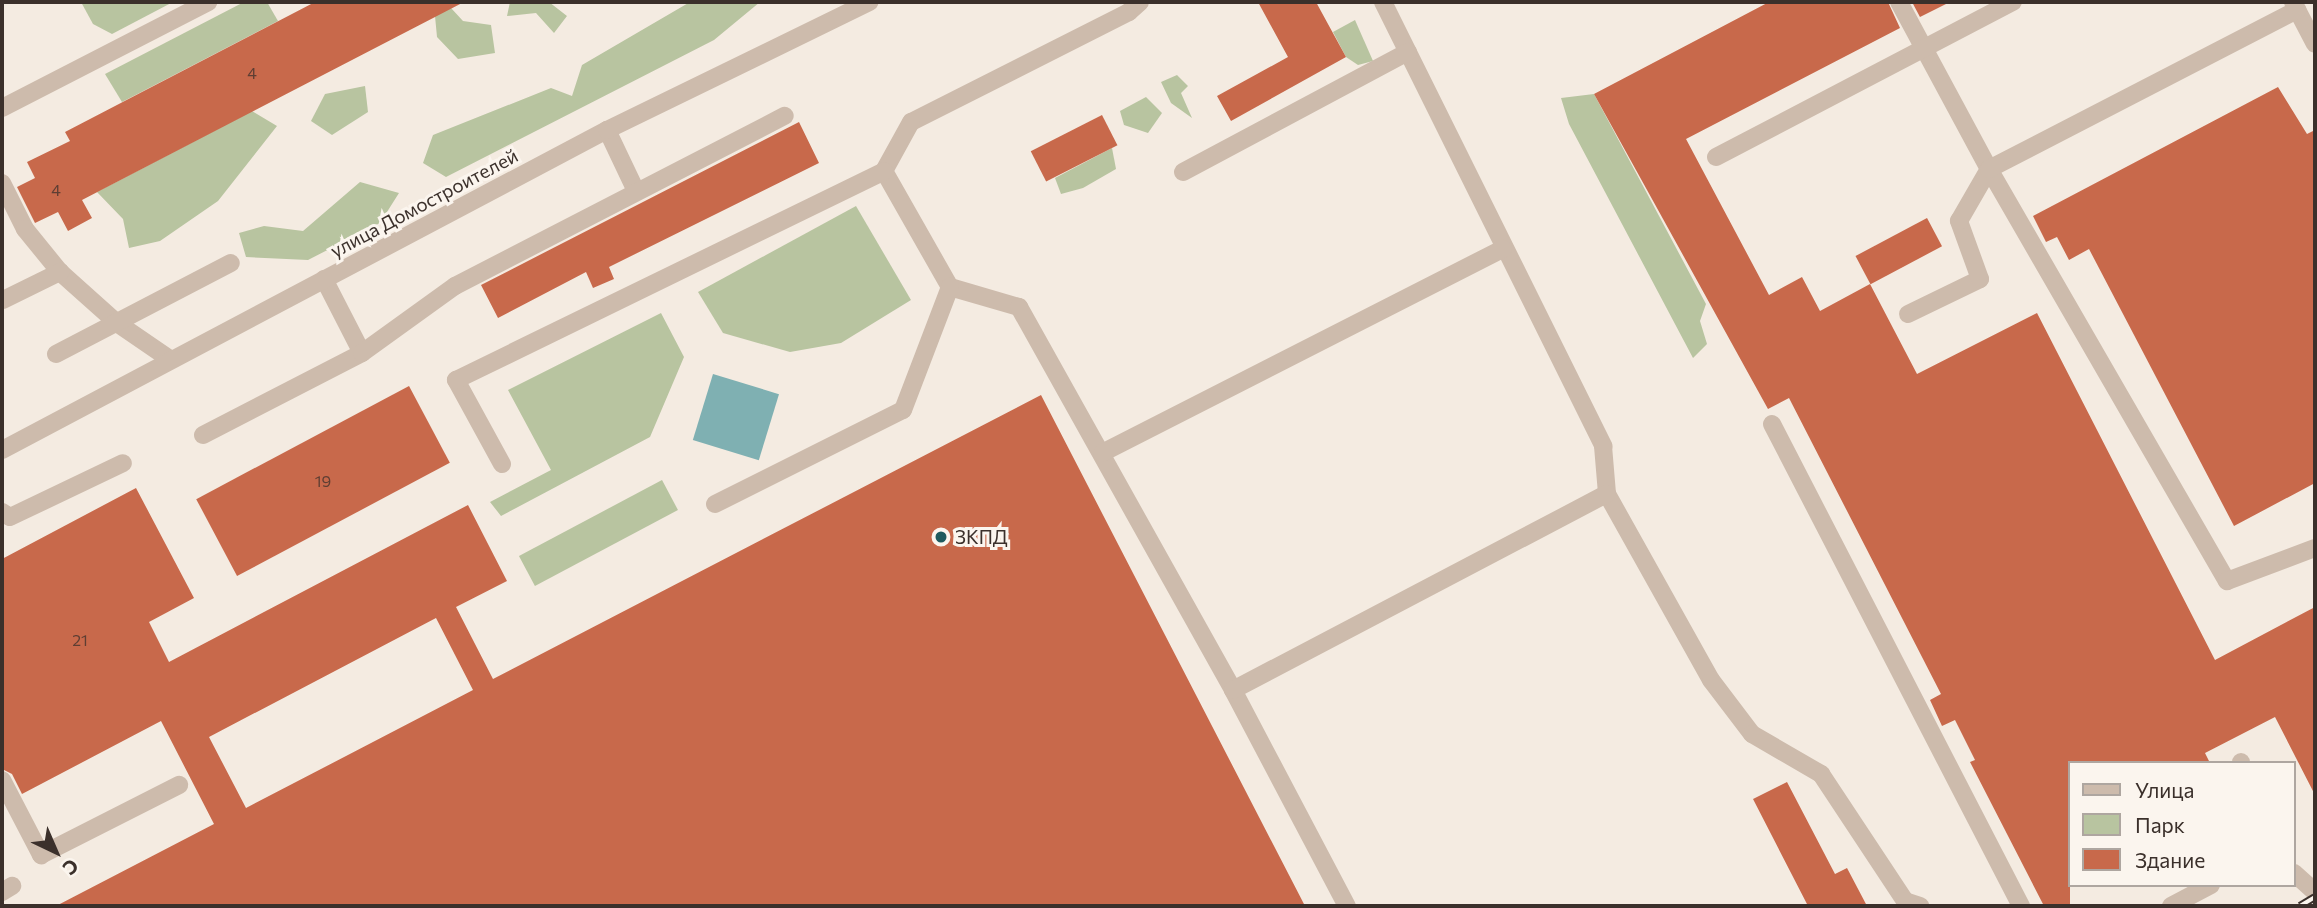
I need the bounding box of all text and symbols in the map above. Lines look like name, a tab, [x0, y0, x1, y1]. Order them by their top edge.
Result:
house number: 4	[247, 63, 257, 83]
street label: улица Домостроителей	[326, 144, 522, 262]
house number: 4	[51, 180, 61, 200]
house number: 19	[315, 471, 331, 491]
place label: ЗКПД	[955, 526, 1008, 548]
marker: ЗКПД	[933, 529, 949, 545]
house number: 21	[72, 630, 88, 650]
legend	[2068, 761, 2296, 887]
text: Улица	[2135, 777, 2194, 802]
text: Парк	[2135, 812, 2185, 837]
north arrow	[21, 817, 91, 887]
text: Здание	[2135, 847, 2205, 872]
text: С	[58, 855, 84, 880]

